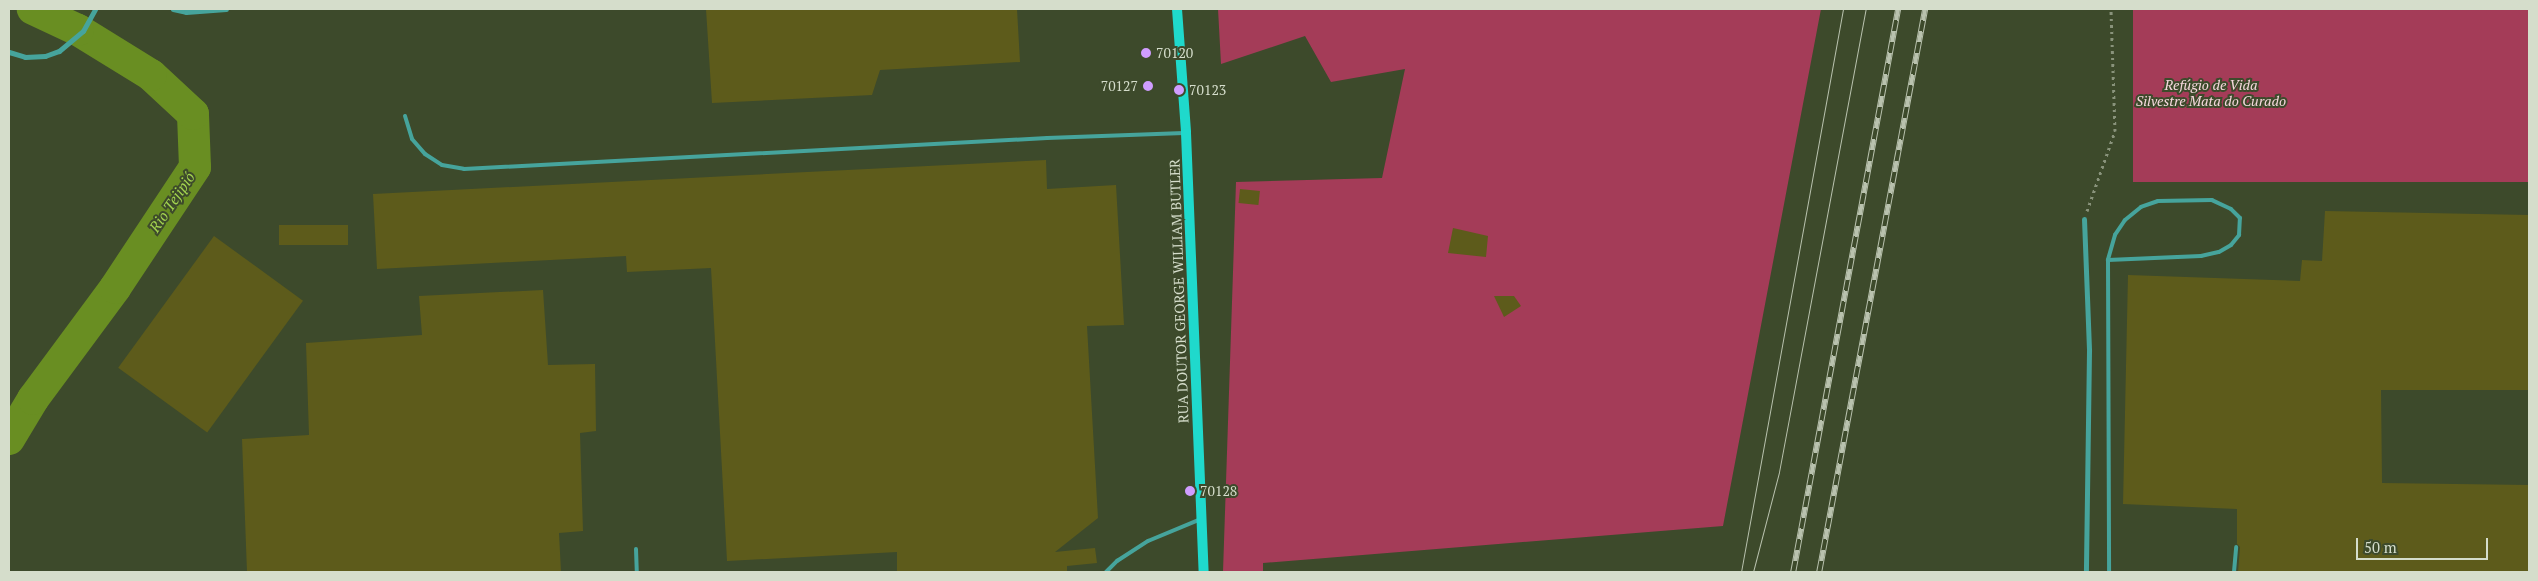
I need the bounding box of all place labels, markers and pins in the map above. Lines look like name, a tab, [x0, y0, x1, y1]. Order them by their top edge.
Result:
place label: 70120	[1156, 45, 1193, 61]
marker: 70120	[1140, 47, 1152, 59]
place label: 70127	[1101, 78, 1138, 94]
marker: 70127	[1142, 80, 1154, 92]
place label: 70123	[1189, 82, 1226, 98]
marker: 70123	[1173, 84, 1185, 96]
place label: 70128	[1200, 483, 1237, 499]
marker: 70128	[1184, 485, 1196, 497]

